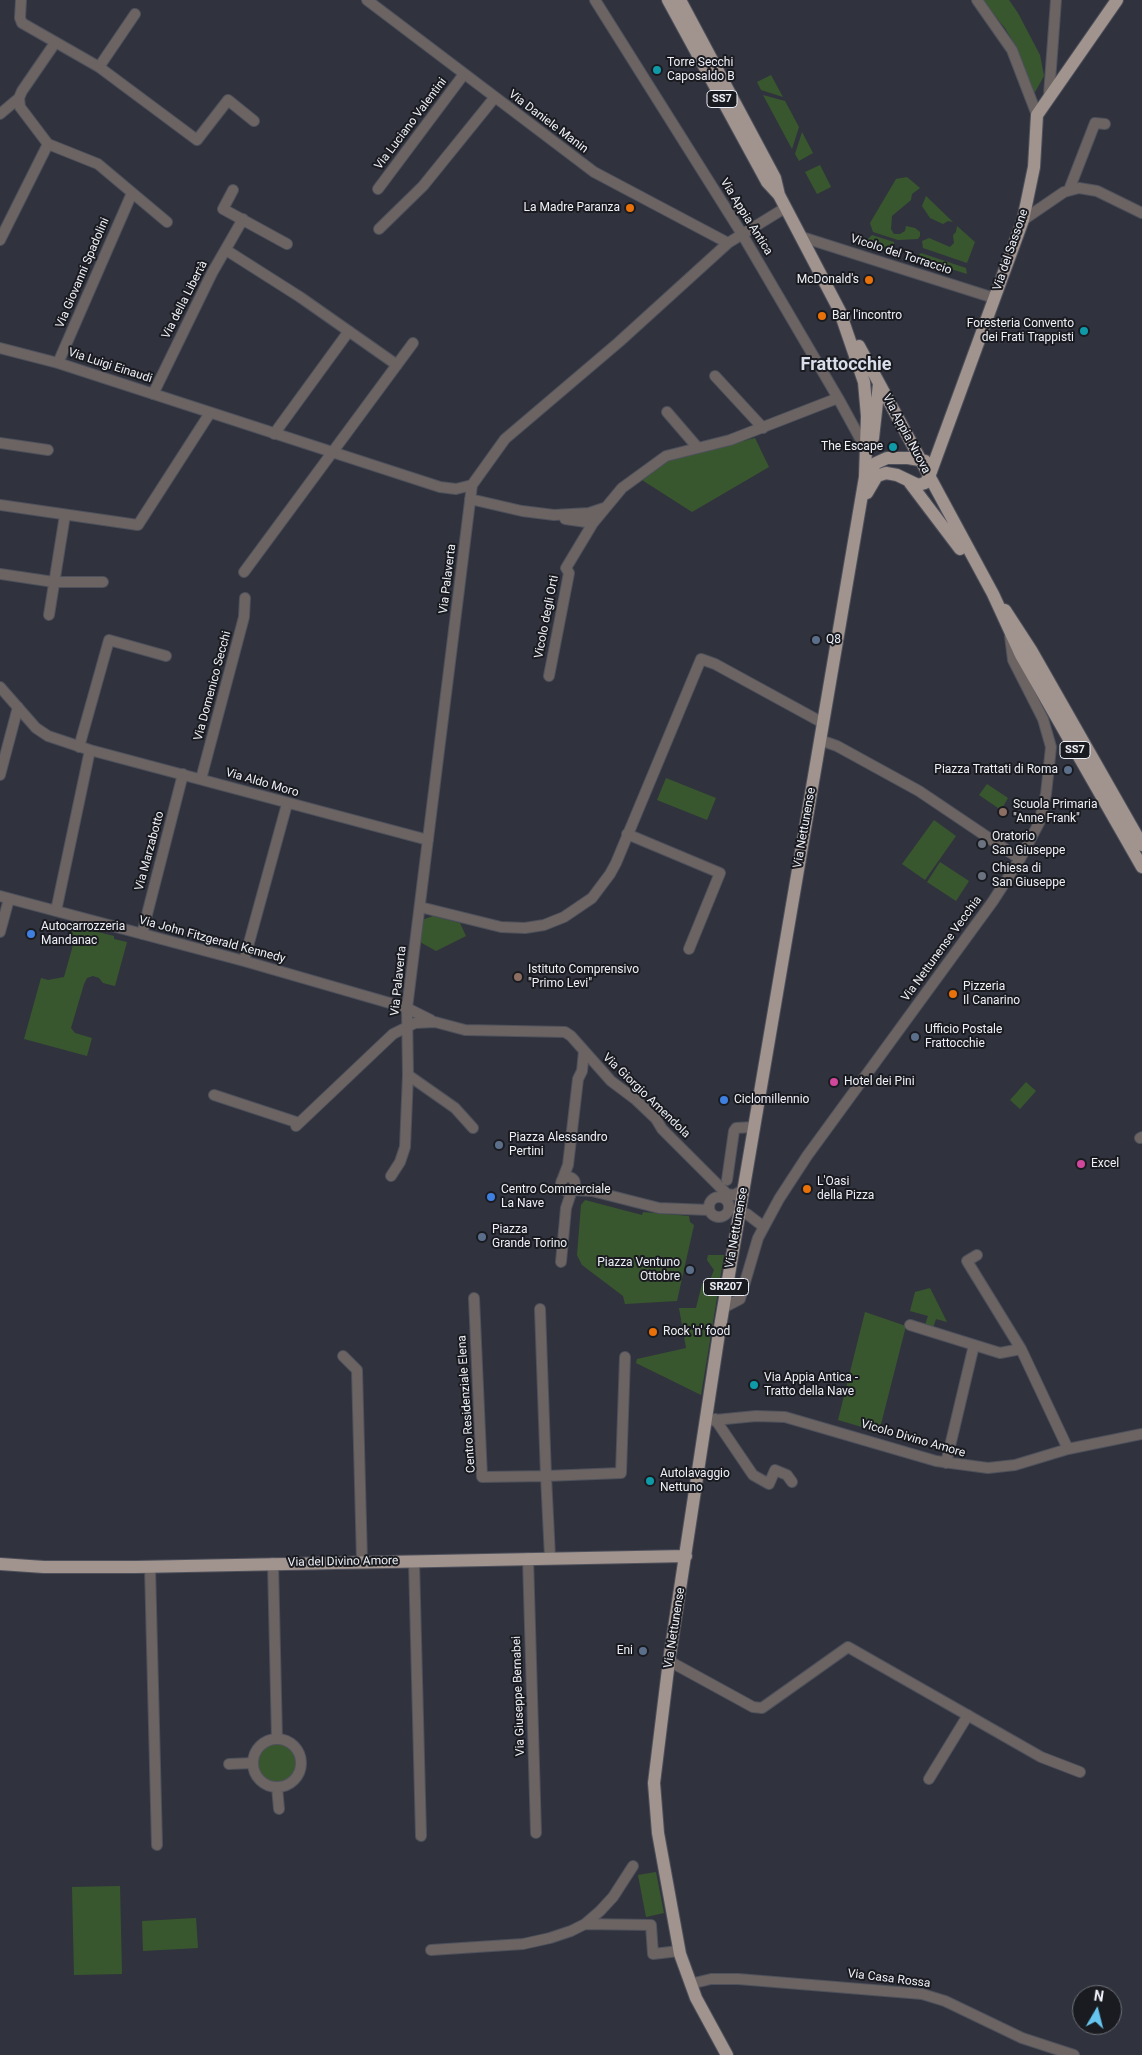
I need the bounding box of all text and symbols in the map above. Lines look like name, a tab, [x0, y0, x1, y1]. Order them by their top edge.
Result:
place label: Torre Secchi Caposaldo B	[667, 56, 735, 84]
marker: Torre Secchi Caposaldo B	[651, 64, 663, 76]
street label: Via Luciano Valentini	[372, 75, 450, 173]
street label: Via Daniele Manin	[505, 87, 591, 157]
road number: SS7	[707, 90, 737, 108]
street label: Via Appia Antica	[717, 176, 775, 258]
place label: La Madre Paranza	[523, 201, 620, 215]
marker: La Madre Paranza	[624, 202, 636, 214]
street label: Via del Sassone	[990, 207, 1032, 293]
street label: Via Giovanni Spadolini	[53, 216, 113, 330]
street label: Vicolo del Torraccio	[849, 232, 953, 278]
street label: Via della Libertà	[159, 258, 211, 342]
place label: McDonald's	[797, 273, 859, 287]
marker: McDonald's	[863, 274, 875, 286]
place label: Bar l'incontro	[832, 309, 902, 323]
marker: Bar l'incontro	[816, 310, 828, 322]
place label: Foresteria Convento dei Frati Trappisti	[967, 317, 1074, 345]
marker: Foresteria Convento dei Frati Trappisti	[1078, 325, 1090, 337]
street label: Via Luigi Einaudi	[66, 346, 154, 386]
district label: Frattocchie	[800, 354, 892, 376]
street label: Via Appia Nuova	[879, 392, 933, 476]
place label: The Escape	[821, 440, 883, 454]
marker: The Escape	[887, 441, 899, 453]
street label: Via Palaverta	[437, 543, 459, 615]
street label: Vicolo degli Orti	[532, 574, 562, 660]
street label: Via Domenico Secchi	[191, 630, 235, 742]
place label: Q8	[826, 633, 841, 647]
marker: Q8	[810, 634, 822, 646]
road number: SS7	[1060, 742, 1090, 758]
place label: Piazza Trattati di Roma	[934, 763, 1058, 777]
marker: Piazza Trattati di Roma	[1062, 764, 1074, 776]
street label: Via Aldo Moro	[224, 766, 300, 800]
street label: Via Nettunense	[791, 787, 819, 869]
place label: Scuola Primaria "Anne Frank"	[1013, 798, 1097, 826]
marker: Scuola Primaria "Anne Frank"	[997, 806, 1009, 818]
street label: Via Marzabotto	[132, 810, 168, 892]
place label: Oratorio San Giuseppe	[992, 830, 1065, 858]
marker: Oratorio San Giuseppe	[976, 838, 988, 850]
place label: Chiesa di San Giuseppe	[992, 862, 1065, 890]
marker: Chiesa di San Giuseppe	[976, 870, 988, 882]
street label: Via Nettunense Vecchia	[899, 893, 985, 1005]
street label: Via John Fitzgerald Kennedy	[137, 914, 287, 966]
place label: Autocarrozzeria Mandanac	[41, 920, 125, 948]
marker: Autocarrozzeria Mandanac	[25, 928, 37, 940]
street label: Via Palaverta	[388, 945, 410, 1017]
place label: Istituto Comprensivo "Primo Levi"	[528, 963, 639, 991]
marker: Istituto Comprensivo "Primo Levi"	[512, 971, 524, 983]
place label: Pizzeria Il Canarino	[963, 980, 1020, 1008]
marker: Pizzeria Il Canarino	[947, 988, 959, 1000]
place label: Ufficio Postale Frattocchie	[925, 1023, 1002, 1051]
marker: Ufficio Postale Frattocchie	[909, 1031, 921, 1043]
street label: Via Giorgio Amendola	[599, 1051, 693, 1141]
place label: Hotel dei Pini	[844, 1075, 915, 1089]
marker: Hotel dei Pini	[828, 1076, 840, 1088]
place label: Ciclomillennio	[734, 1093, 809, 1107]
marker: Ciclomillennio	[718, 1094, 730, 1106]
place label: Piazza Alessandro Pertini	[509, 1131, 608, 1159]
marker: Piazza Alessandro Pertini	[493, 1139, 505, 1151]
place label: Excel	[1091, 1157, 1119, 1171]
marker: Excel	[1075, 1158, 1087, 1170]
place label: L'Oasi della Pizza	[817, 1175, 874, 1203]
place label: Centro Commerciale La Nave	[501, 1183, 611, 1211]
marker: L'Oasi della Pizza	[801, 1183, 813, 1195]
street label: Via Nettunense	[723, 1187, 751, 1269]
marker: Centro Commerciale La Nave	[485, 1191, 497, 1203]
place label: Piazza Grande Torino	[492, 1223, 567, 1251]
marker: Piazza Grande Torino	[476, 1231, 488, 1243]
place label: Piazza Ventuno Ottobre	[597, 1256, 680, 1284]
marker: Piazza Ventuno Ottobre	[684, 1264, 696, 1276]
road number: SR207	[704, 1278, 748, 1295]
place label: Rock 'n' food	[663, 1325, 730, 1339]
marker: Rock 'n' food	[647, 1326, 659, 1338]
street label: Centro Residenziale Elena	[455, 1335, 479, 1473]
place label: Via Appia Antica - Tratto della Nave	[764, 1371, 858, 1399]
marker: Via Appia Antica - Tratto della Nave	[748, 1379, 760, 1391]
street label: Vicolo Divino Amore	[859, 1417, 967, 1461]
place label: Autolavaggio Nettuno	[660, 1467, 730, 1495]
marker: Autolavaggio Nettuno	[644, 1475, 656, 1487]
street label: Via del Divino Amore	[288, 1554, 398, 1570]
street label: Via Nettunense	[662, 1587, 688, 1669]
street label: Via Giuseppe Bernabei	[510, 1636, 528, 1756]
place label: Eni	[617, 1644, 633, 1658]
marker: Eni	[637, 1645, 649, 1657]
street label: Via Casa Rossa	[847, 1967, 931, 1991]
north arrow	[1072, 1985, 1122, 2035]
text: N	[1093, 1988, 1105, 2005]

